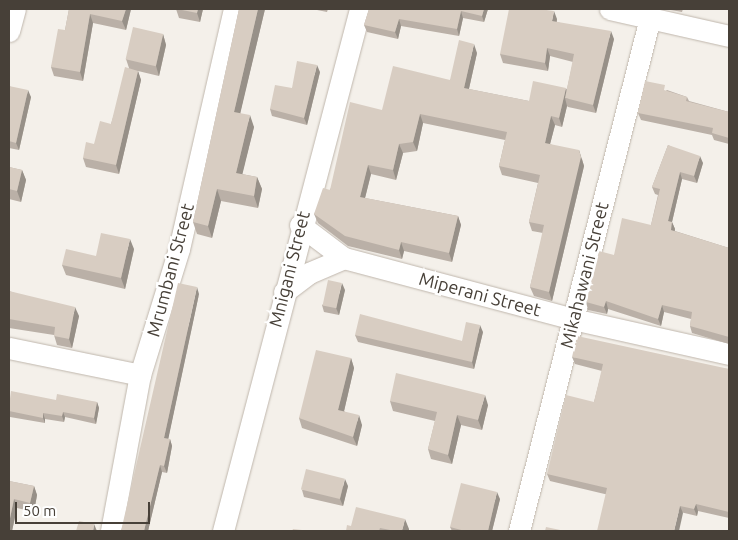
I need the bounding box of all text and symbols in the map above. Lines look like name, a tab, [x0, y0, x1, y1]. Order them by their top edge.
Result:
street label: Mikahawani Street	[555, 200, 613, 350]
street label: Mrumbani Street	[142, 201, 198, 339]
street label: Mnigani Street	[264, 209, 314, 329]
street label: Miperani Street	[417, 267, 543, 321]
scale bar	[18, 492, 152, 524]
text: 50 m	[23, 502, 56, 519]

